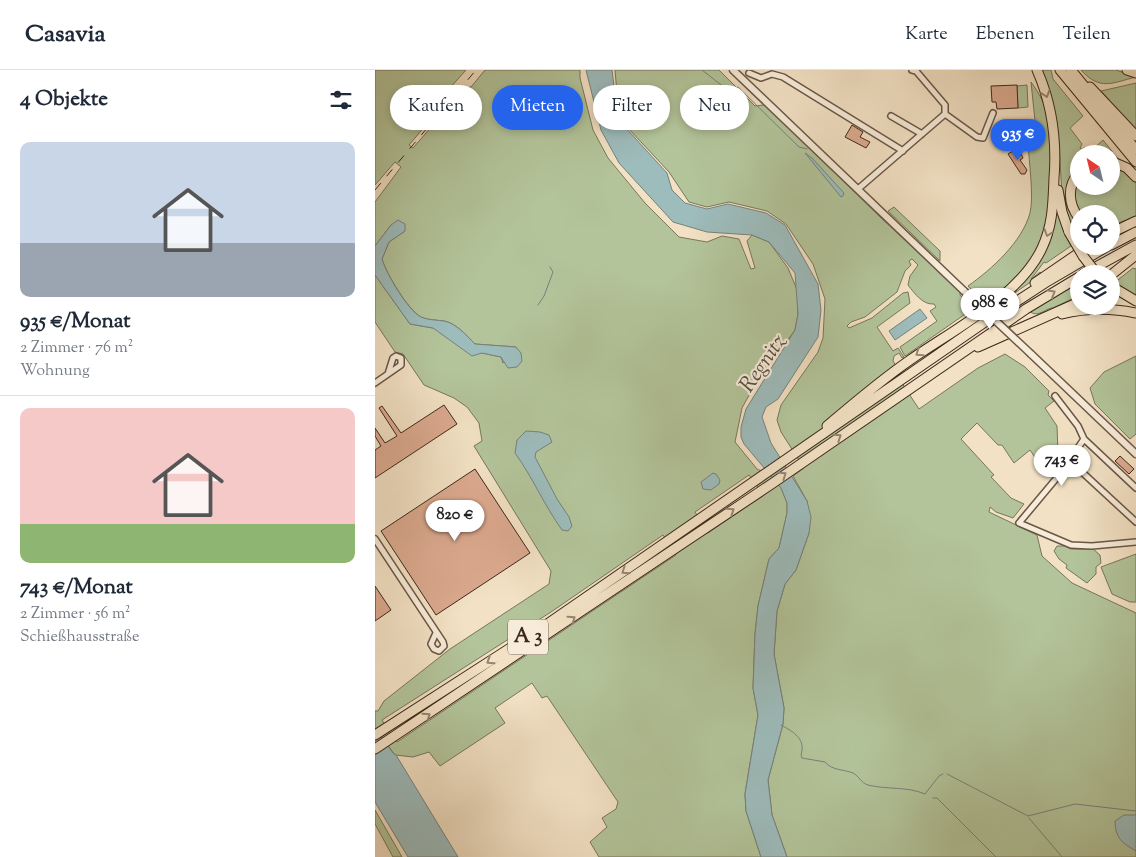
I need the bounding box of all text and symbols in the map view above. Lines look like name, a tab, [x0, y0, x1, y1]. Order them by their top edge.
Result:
text: Casavia	[25, 18, 106, 52]
text: Karte	[905, 22, 948, 48]
text: Ebenen	[976, 22, 1035, 48]
text: Teilen	[1063, 22, 1111, 48]
text: 4 Objekte	[20, 85, 108, 115]
chip: Kaufen	[390, 85, 482, 130]
chip: Mieten	[492, 85, 583, 130]
chip: Filter	[593, 85, 670, 130]
chip: Neu	[680, 85, 749, 130]
icon: filters	[327, 86, 355, 114]
one-way arrow	[1041, 89, 1051, 98]
pin: 935 €	[983, 118, 1053, 161]
text: 935 €	[1002, 123, 1034, 146]
north arrow	[1070, 145, 1120, 195]
map controls	[1070, 145, 1120, 315]
icon: home	[143, 175, 233, 265]
button: locate	[1070, 205, 1120, 255]
one-way arrow	[1044, 228, 1054, 237]
button: layers	[1070, 265, 1120, 315]
pin: 988 €	[955, 288, 1025, 330]
one-way arrow	[1046, 290, 1055, 299]
text: 988 €	[971, 292, 1009, 315]
text: 935 €/Monat	[20, 307, 130, 337]
water label: Regnitz	[733, 328, 795, 400]
text: 2 Zimmer · 76 m²	[20, 337, 133, 360]
one-way arrow	[916, 347, 925, 356]
text: Wohnung	[20, 360, 90, 383]
one-way arrow	[832, 434, 842, 443]
icon: home	[143, 440, 233, 530]
pin: 743 €	[1027, 444, 1097, 487]
text: 743 €	[1045, 449, 1079, 472]
one-way arrow	[777, 472, 787, 481]
pin: 820 €	[420, 500, 490, 542]
text: 820 €	[436, 504, 474, 527]
one-way arrow	[726, 507, 735, 517]
one-way arrow	[621, 565, 631, 574]
text: 743 €/Monat	[20, 573, 133, 603]
text: 2 Zimmer · 56 m²	[20, 603, 131, 626]
one-way arrow	[566, 615, 575, 625]
road number: A 3	[508, 620, 548, 654]
text: Schießhausstraße	[20, 626, 140, 649]
one-way arrow	[487, 655, 496, 665]
one-way arrow	[421, 713, 430, 722]

